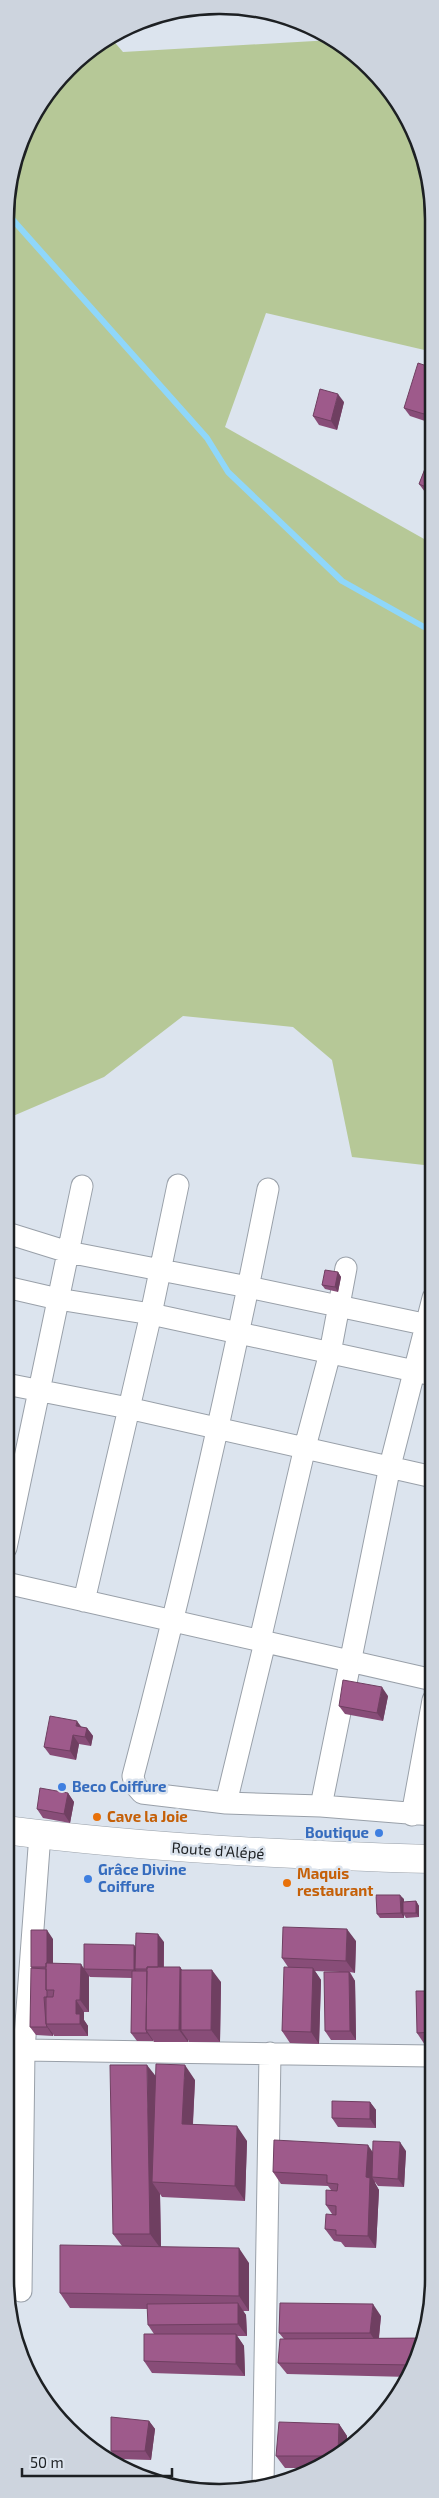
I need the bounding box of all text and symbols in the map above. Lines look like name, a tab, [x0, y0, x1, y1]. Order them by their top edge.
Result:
place label: Beco Coiffure	[72, 1777, 167, 1795]
marker: Beco Coiffure	[56, 1781, 68, 1793]
place label: Cave la Joie	[107, 1807, 188, 1825]
marker: Cave la Joie	[91, 1811, 103, 1823]
place label: Boutique	[305, 1823, 369, 1841]
marker: Boutique	[373, 1827, 385, 1839]
street label: Route d'Alépé	[171, 1838, 265, 1862]
place label: Grâce Divine Coiffure	[98, 1860, 186, 1895]
place label: Maquis restaurant	[297, 1864, 373, 1899]
marker: Grâce Divine Coiffure	[82, 1873, 94, 1885]
marker: Maquis restaurant	[281, 1877, 293, 1889]
scale bar	[22, 2446, 172, 2478]
text: 50 m	[30, 2453, 64, 2471]

